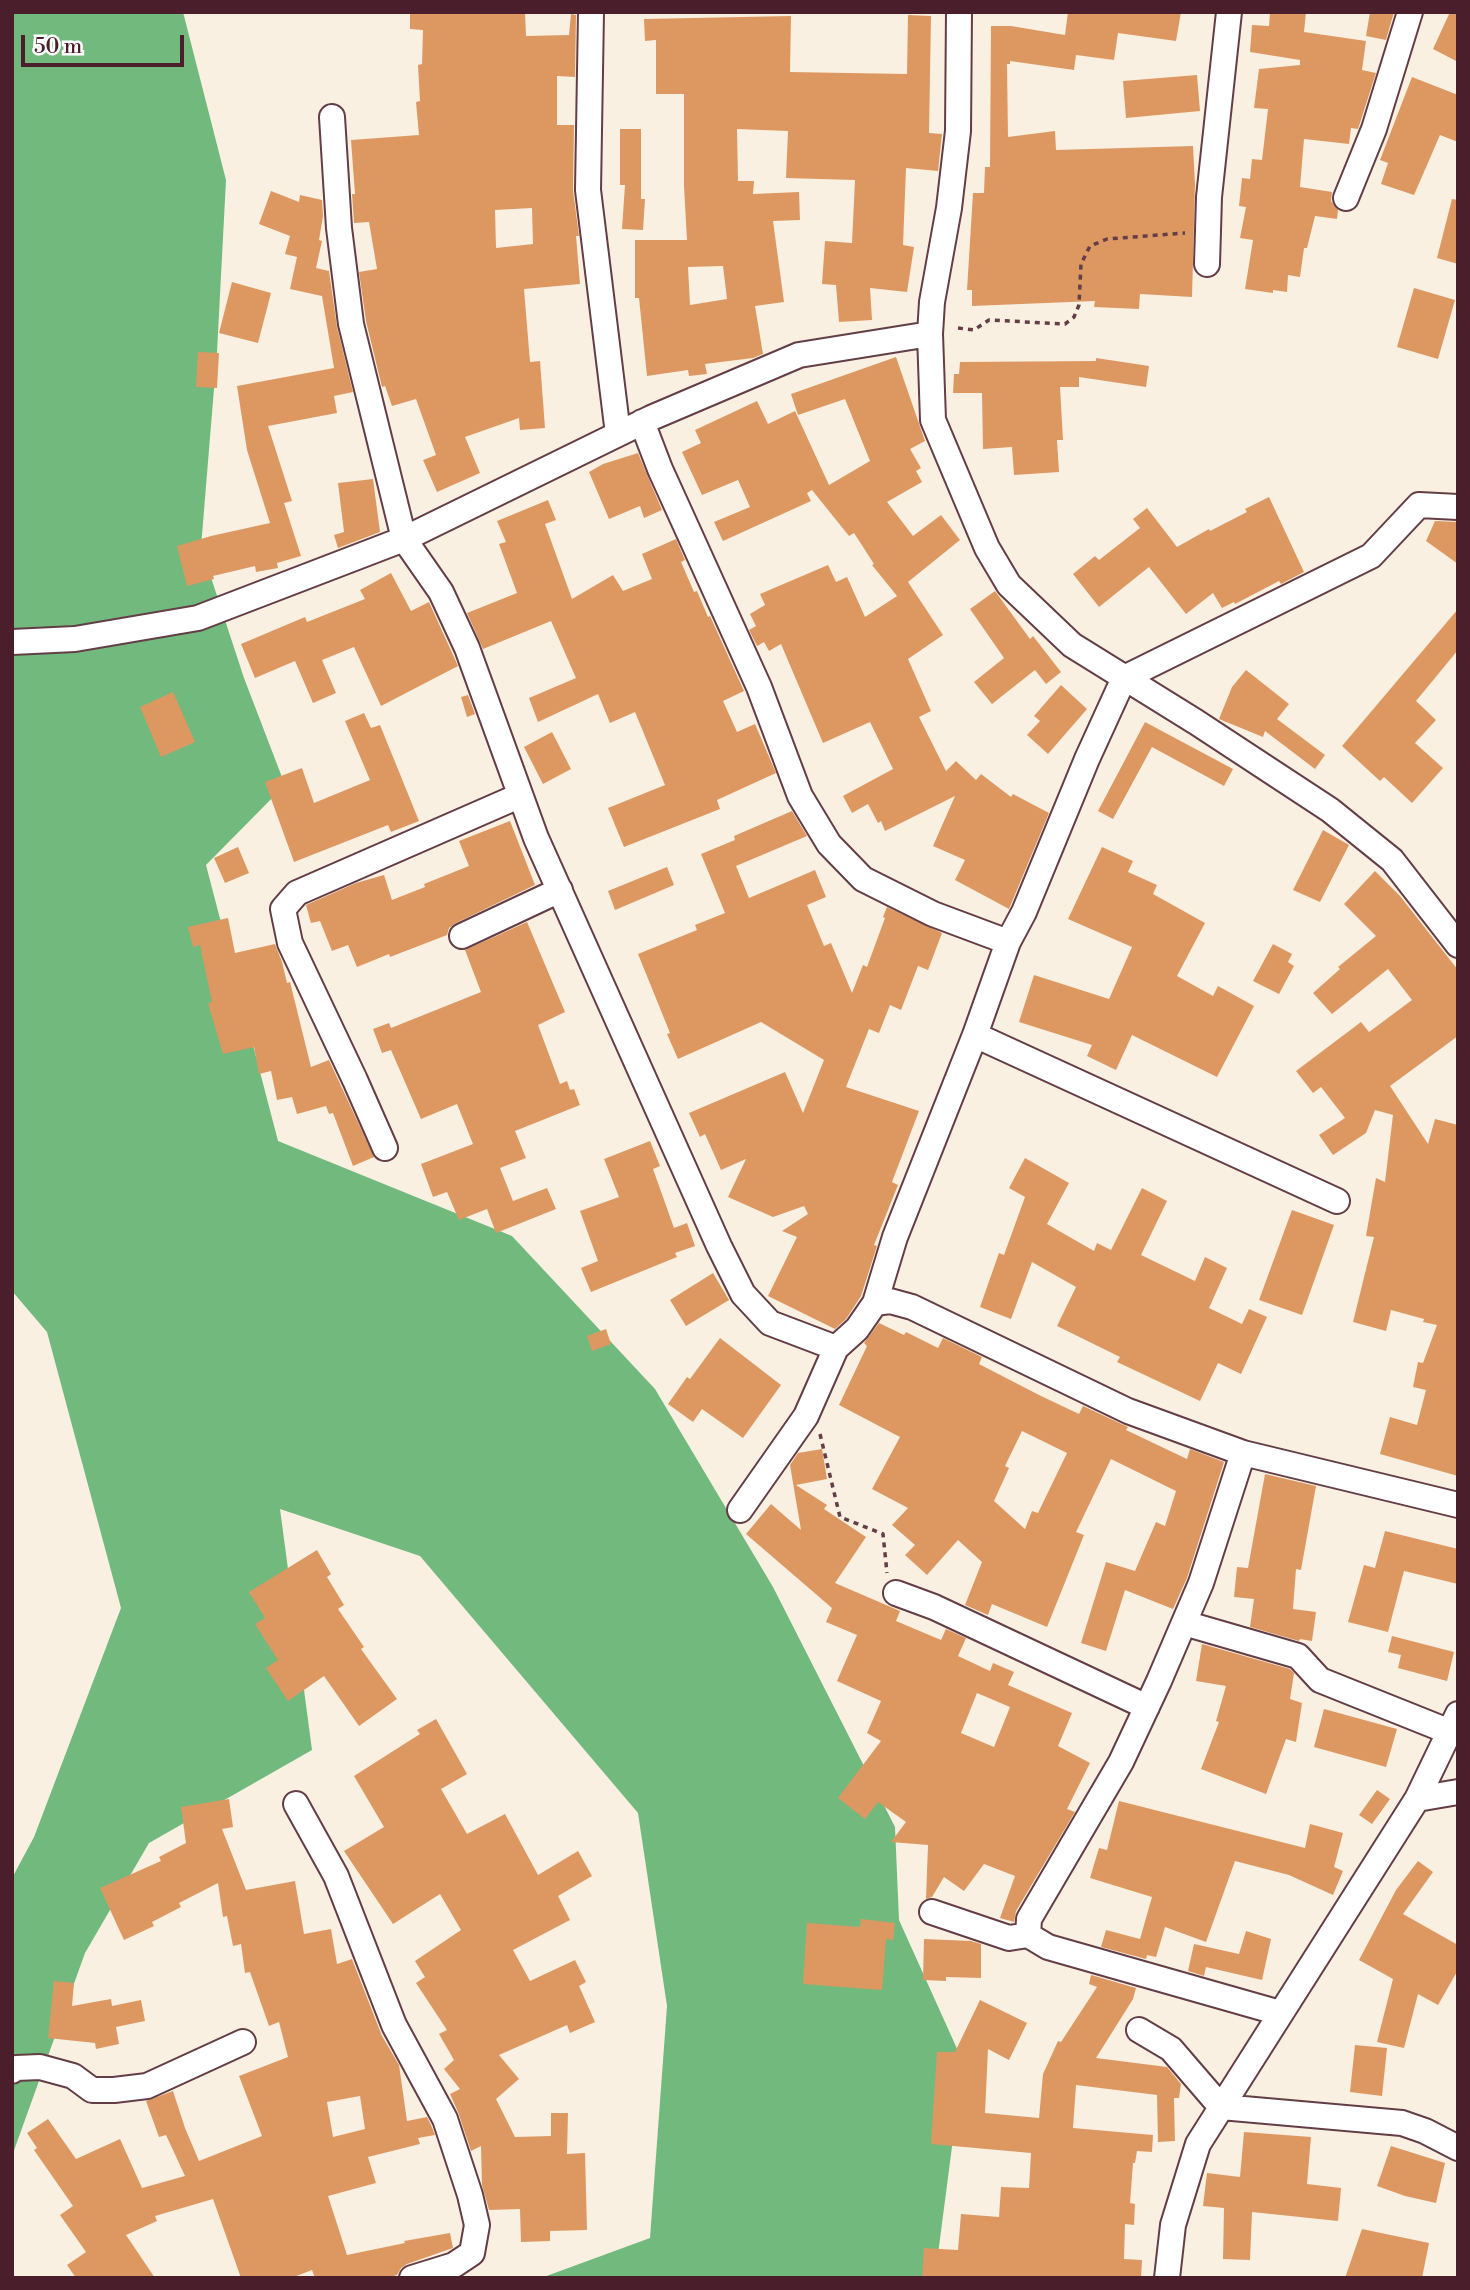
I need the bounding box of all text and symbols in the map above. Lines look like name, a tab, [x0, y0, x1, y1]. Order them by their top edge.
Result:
scale bar	[24, 21, 187, 65]
text: 50 m	[34, 34, 82, 60]

